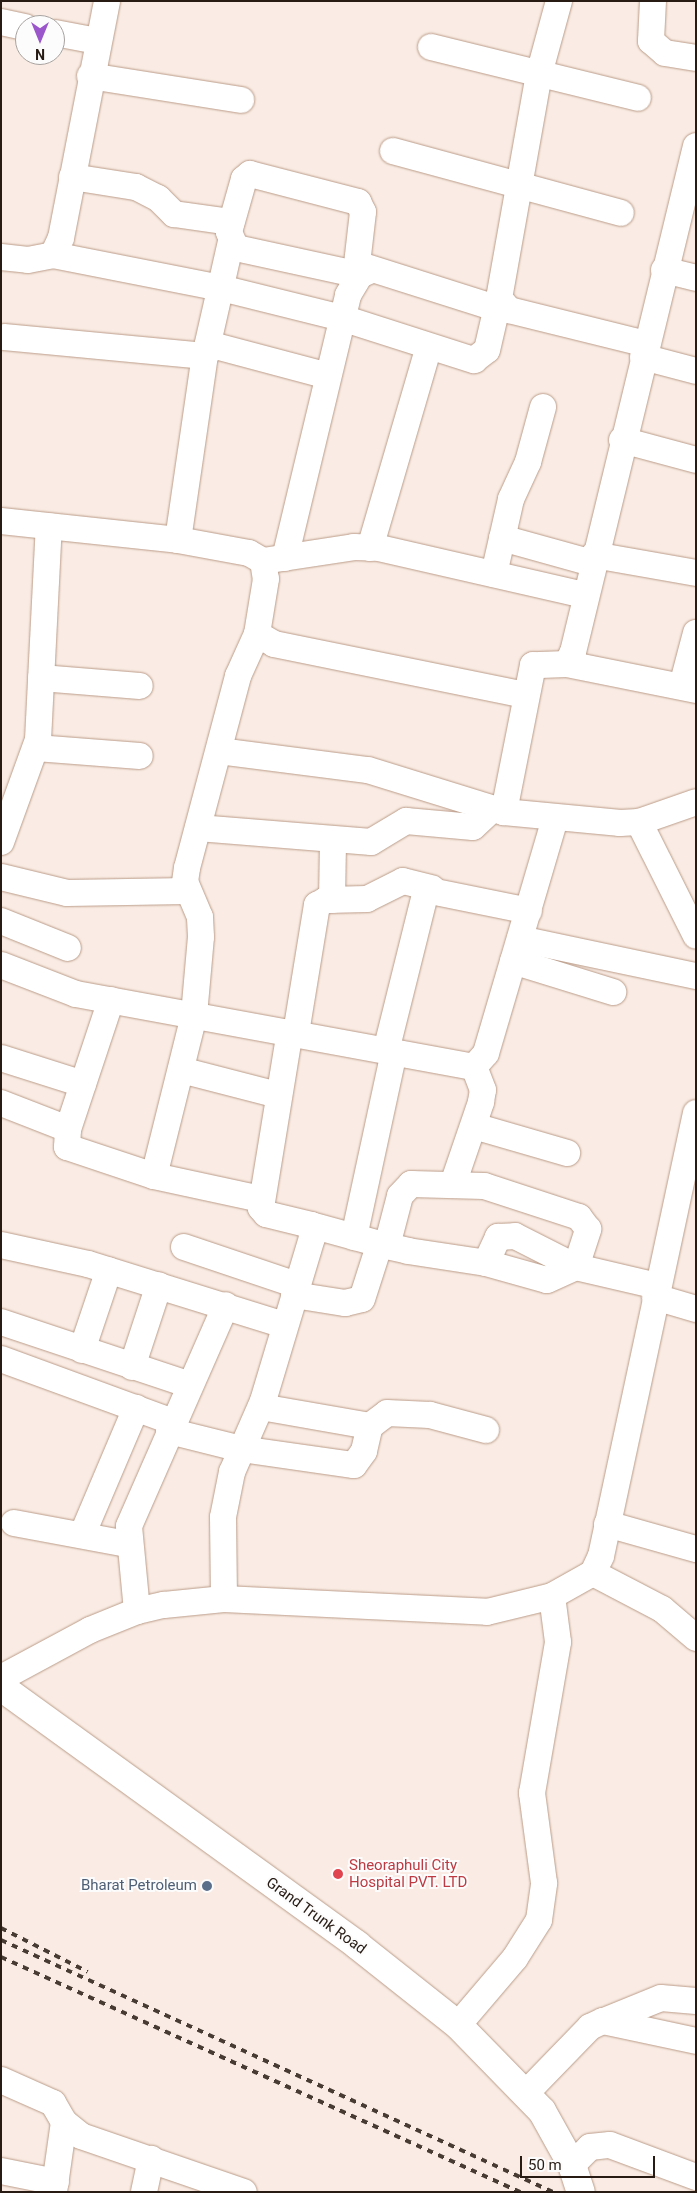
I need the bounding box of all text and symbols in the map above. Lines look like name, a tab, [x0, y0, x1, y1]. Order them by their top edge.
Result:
north arrow	[15, 15, 65, 65]
text: N	[35, 46, 45, 62]
place label: Sheoraphuli City Hospital PVT. LTD	[349, 1856, 467, 1891]
marker: Sheoraphuli City Hospital PVT. LTD	[331, 1867, 345, 1881]
street label: Grand Trunk Road	[262, 1874, 370, 1958]
place label: Bharat Petroleum	[81, 1877, 197, 1895]
marker: Bharat Petroleum	[201, 1880, 213, 1892]
scale bar	[522, 2146, 657, 2178]
text: 50 m	[528, 2156, 562, 2174]

